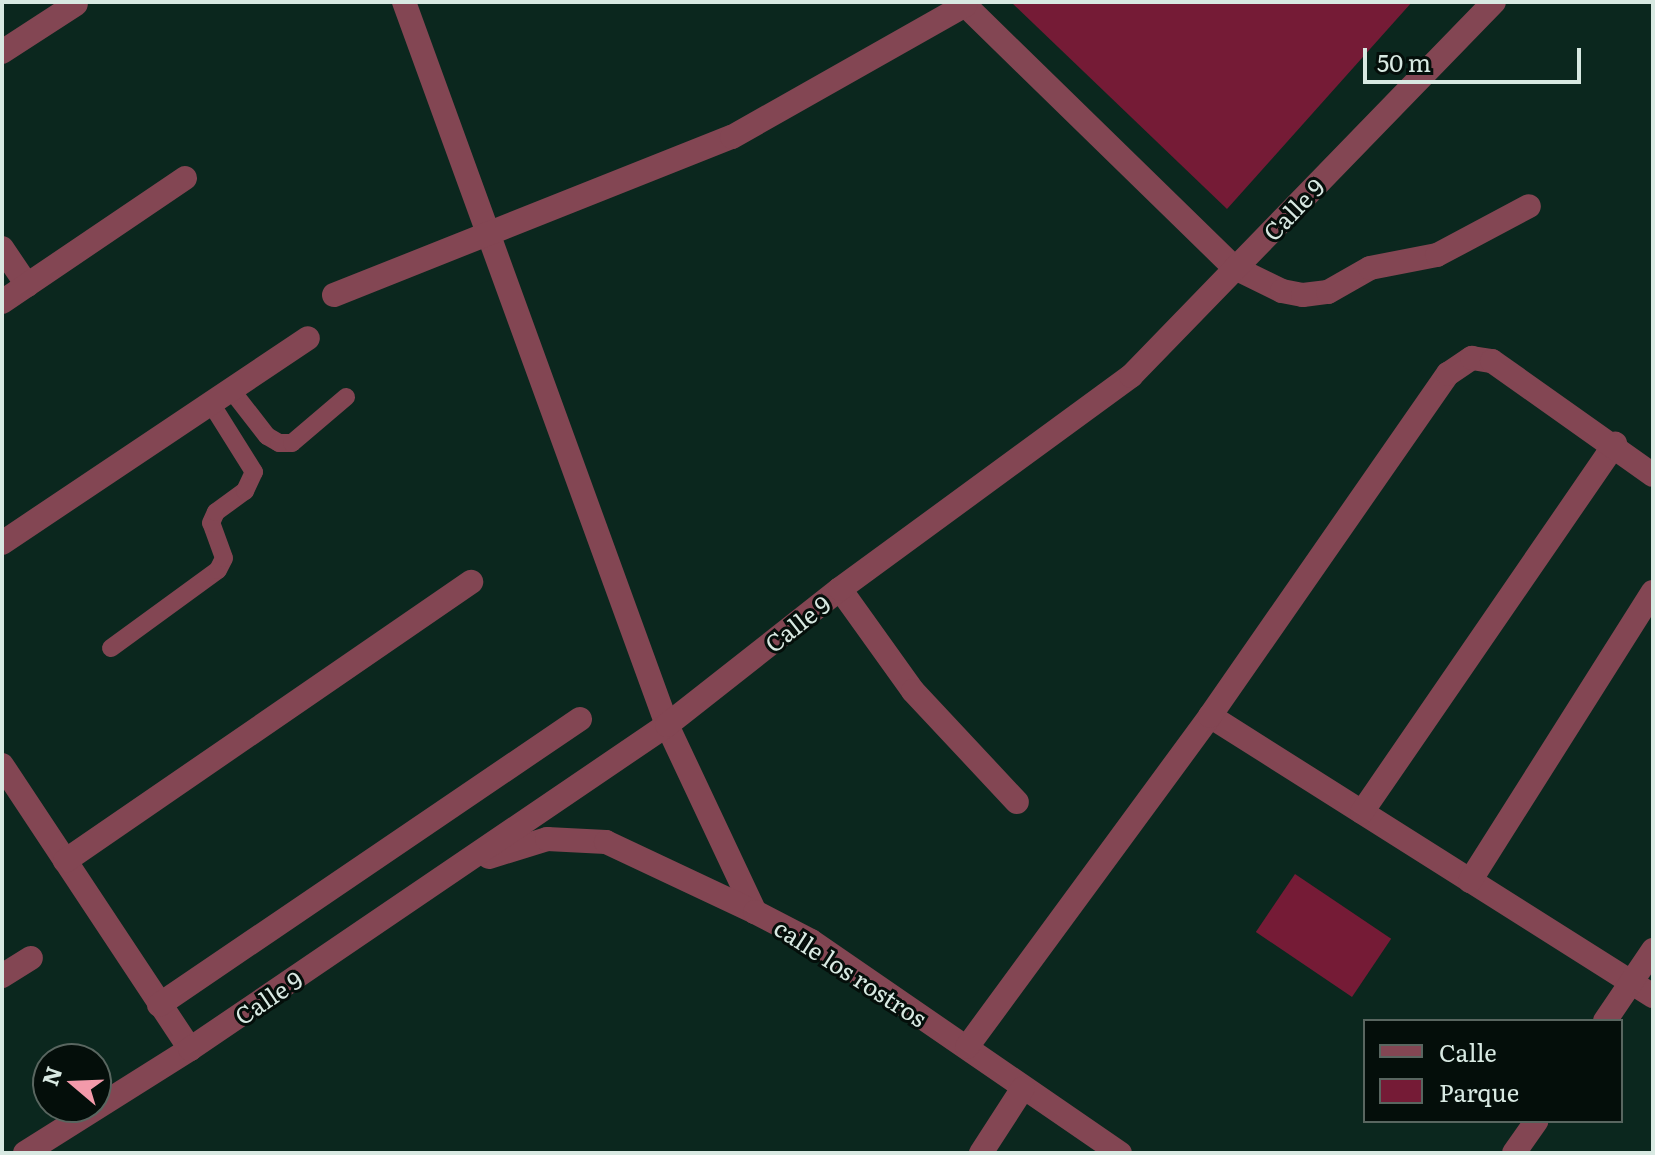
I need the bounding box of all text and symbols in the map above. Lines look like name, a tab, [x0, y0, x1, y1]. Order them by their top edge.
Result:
scale bar	[1367, 32, 1585, 82]
text: 50 m	[1377, 44, 1431, 79]
street label: Calle 9	[1257, 172, 1329, 246]
street label: Calle 9	[759, 589, 835, 657]
street label: calle los rostros	[770, 912, 932, 1032]
street label: Calle 9	[229, 964, 307, 1030]
legend	[1363, 1019, 1623, 1123]
text: Calle	[1439, 1034, 1497, 1069]
north arrow	[32, 1043, 112, 1123]
text: N	[32, 1062, 69, 1090]
text: Parque	[1439, 1074, 1519, 1109]

